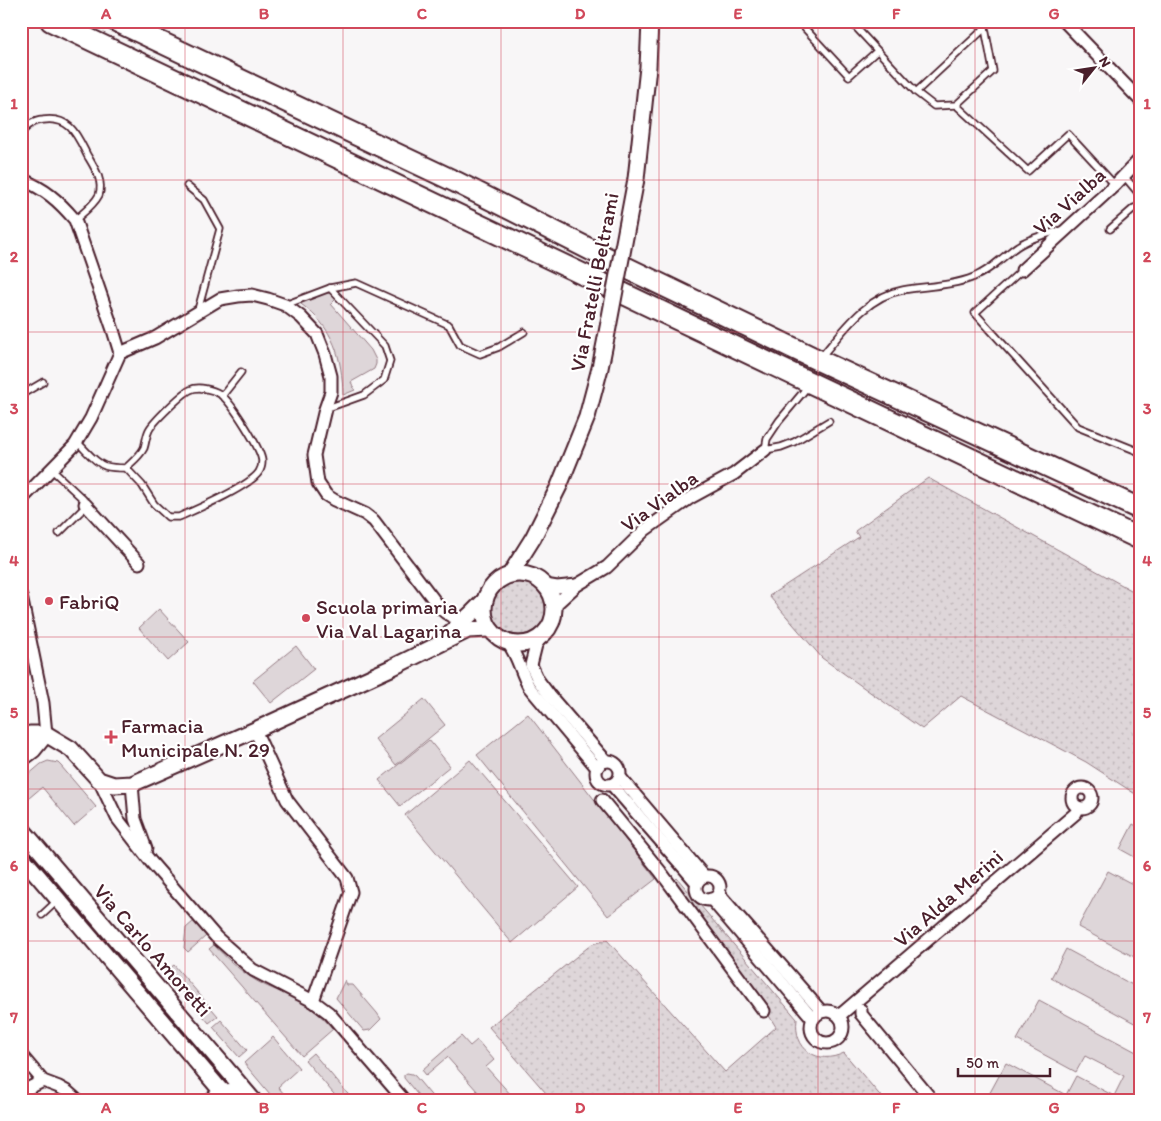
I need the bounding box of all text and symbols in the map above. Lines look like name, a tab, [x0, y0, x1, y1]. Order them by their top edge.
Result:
text: A	[100, 4, 112, 23]
text: B	[259, 4, 270, 23]
text: C	[417, 4, 428, 23]
text: D	[575, 4, 586, 23]
text: E	[734, 4, 743, 23]
text: F	[892, 4, 901, 23]
text: G	[1048, 4, 1060, 23]
north arrow	[1068, 42, 1118, 92]
text: N	[1095, 53, 1115, 70]
text: 1	[10, 94, 18, 113]
text: 1	[1143, 94, 1151, 113]
street label: Via Vialba	[1028, 162, 1110, 240]
street label: Via Fratelli Beltrami	[564, 190, 624, 374]
text: 2	[10, 247, 19, 266]
text: 2	[1143, 247, 1152, 266]
text: 3	[10, 399, 19, 418]
text: 3	[1143, 399, 1152, 418]
street label: Via Vialba	[616, 465, 702, 537]
text: 4	[9, 551, 19, 570]
text: 4	[1142, 551, 1152, 570]
place label: FabriQ	[59, 589, 119, 614]
place label: Scuola primaria Via Val Lagarina	[316, 594, 462, 643]
marker: FabriQ	[43, 595, 55, 607]
marker: Scuola primaria Via Val Lagarina	[300, 612, 312, 624]
text: 5	[10, 703, 19, 722]
text: 5	[1143, 703, 1152, 722]
place label: Farmacia Municipale N. 29	[121, 713, 270, 762]
marker: Farmacia Municipale N. 29	[105, 731, 117, 743]
street label: Via Alda Merini	[888, 844, 1008, 952]
text: 6	[10, 856, 19, 875]
text: 6	[1143, 856, 1152, 875]
street label: Via Carlo Amoretti	[89, 879, 217, 1021]
text: 7	[9, 1008, 18, 1027]
text: 7	[1142, 1008, 1151, 1027]
scale bar	[958, 1046, 1051, 1078]
text: 50 m	[966, 1054, 999, 1072]
text: A	[100, 1098, 112, 1117]
text: B	[259, 1098, 270, 1117]
text: C	[417, 1098, 428, 1117]
text: D	[575, 1098, 586, 1117]
text: E	[734, 1098, 743, 1117]
text: F	[892, 1098, 901, 1117]
text: G	[1048, 1098, 1060, 1117]

